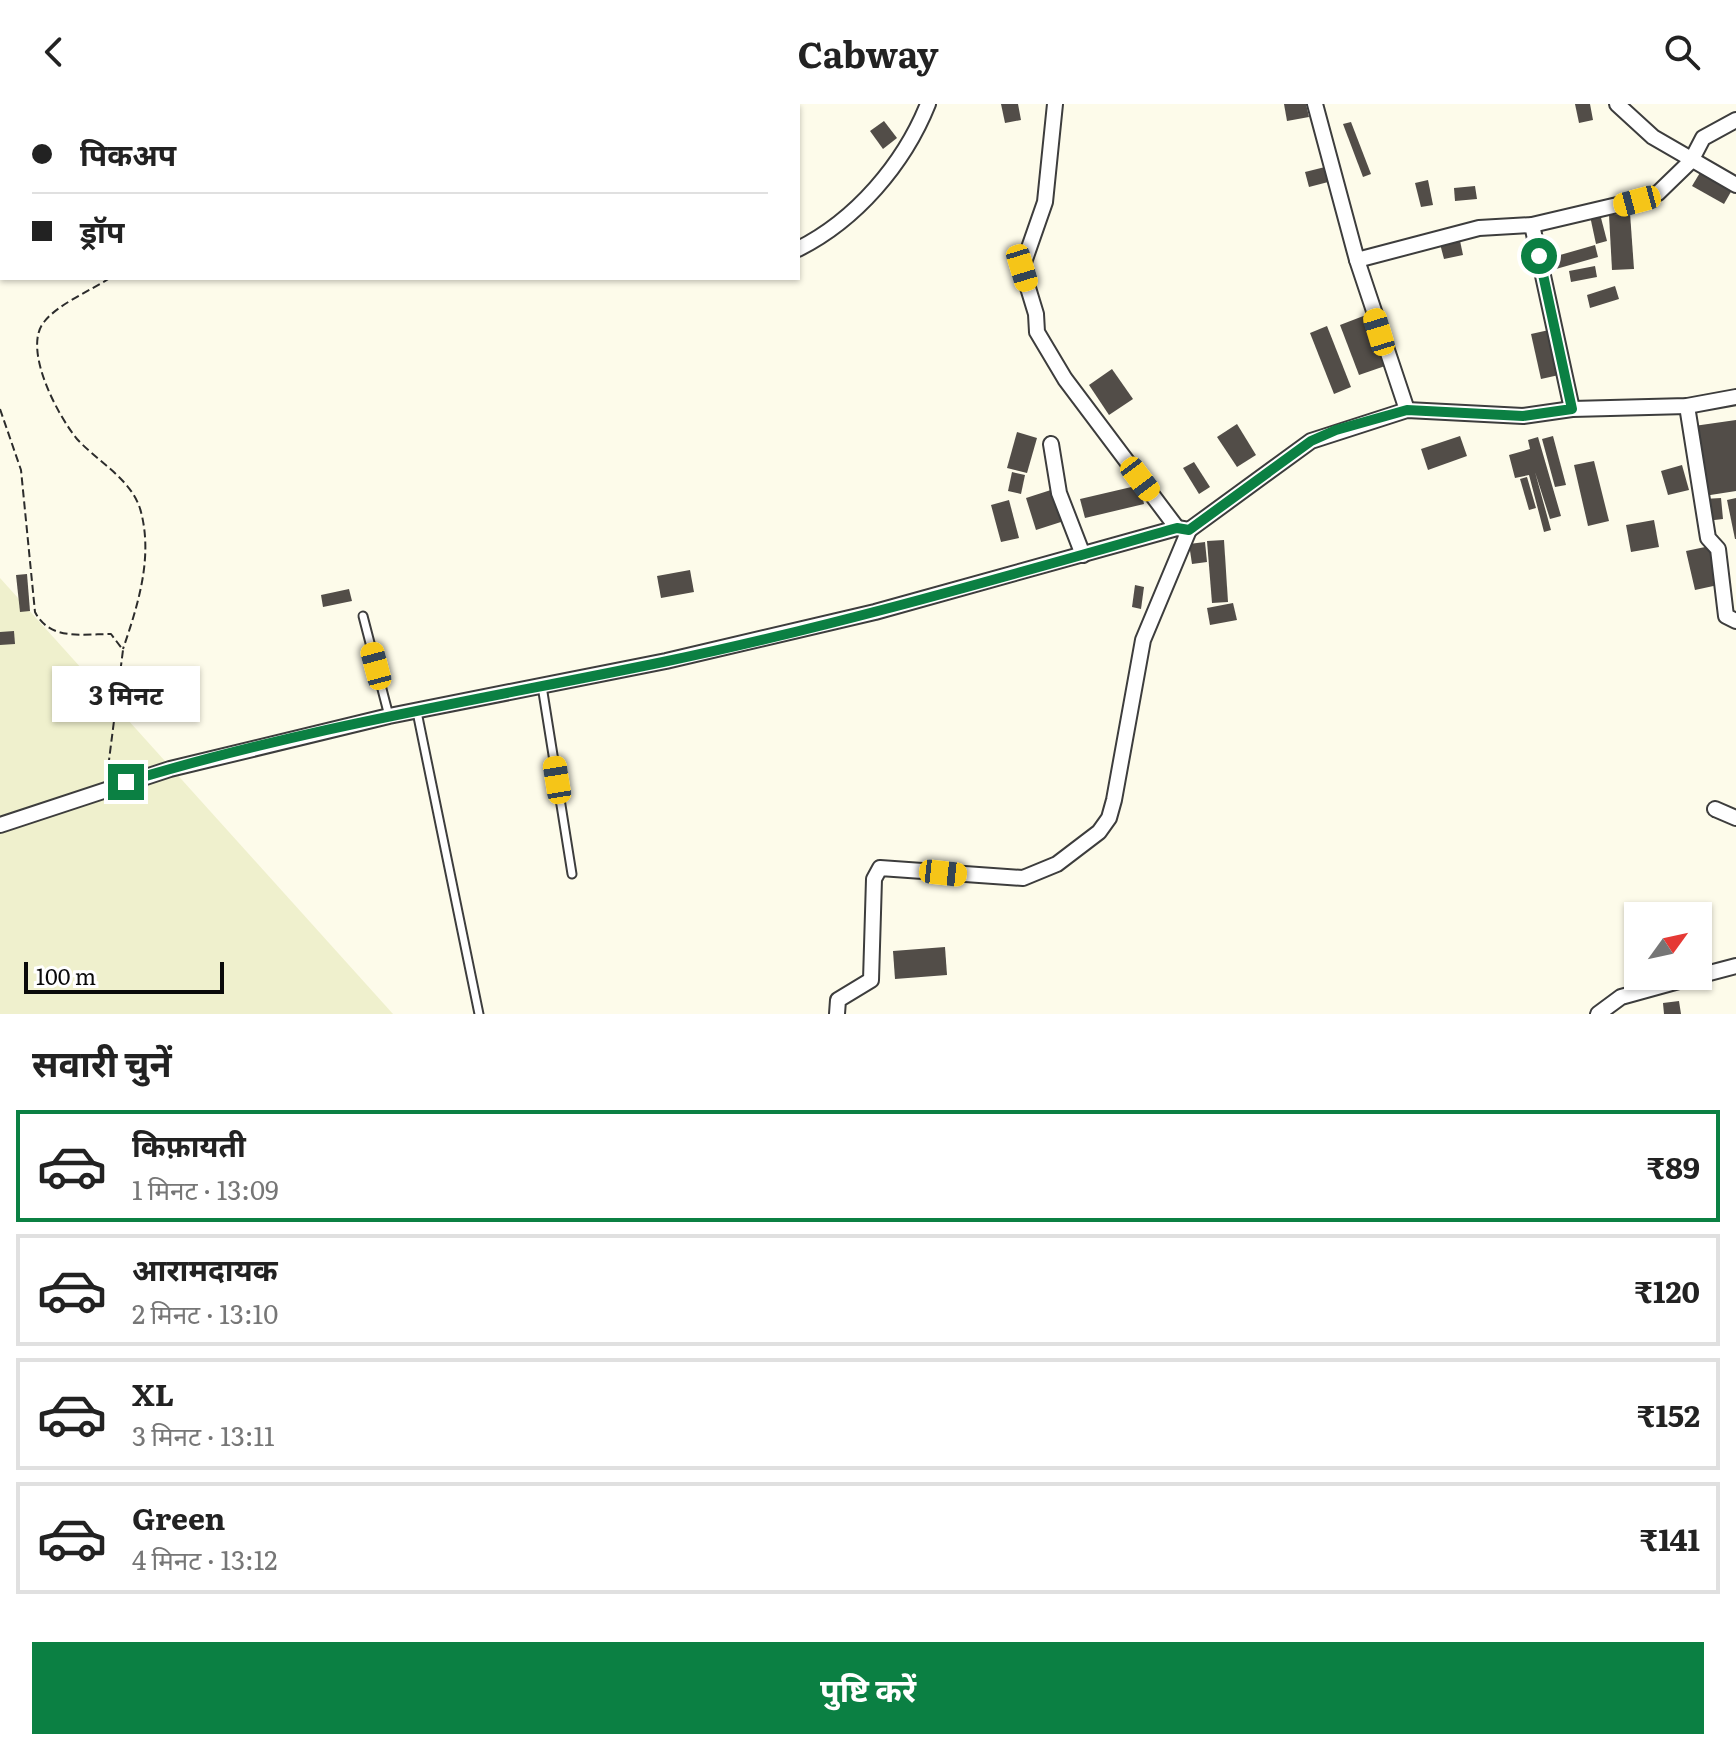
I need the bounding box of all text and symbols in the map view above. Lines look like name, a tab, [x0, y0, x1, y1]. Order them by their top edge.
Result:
text: Cabway	[797, 26, 939, 79]
icon: back	[32, 30, 76, 74]
icon: search	[1660, 30, 1704, 74]
text: पिकअप	[80, 131, 176, 175]
car	[1611, 183, 1663, 219]
text: ड्रॉप	[80, 208, 124, 252]
route start	[1521, 238, 1557, 274]
car	[1004, 242, 1040, 294]
car	[1361, 306, 1397, 358]
car	[1116, 453, 1164, 505]
car	[358, 640, 394, 692]
callout: 3 मिनट	[52, 666, 200, 722]
text: 3 मिनट	[89, 674, 163, 713]
car	[541, 754, 573, 806]
route end	[108, 764, 144, 800]
car	[918, 859, 968, 887]
north arrow	[1624, 902, 1712, 990]
map controls	[1624, 902, 1712, 990]
scale bar	[24, 958, 224, 994]
text: 100 m	[36, 959, 96, 992]
text: सवारी चुनें	[32, 1035, 172, 1088]
text: किफ़ायती	[132, 1122, 246, 1166]
icon: car	[36, 1130, 108, 1202]
text: ₹89	[1647, 1144, 1700, 1188]
text: 1 मिनट · 13:09	[132, 1169, 279, 1208]
text: आरामदायक	[132, 1246, 278, 1290]
icon: car	[36, 1254, 108, 1326]
text: ₹120	[1635, 1268, 1700, 1312]
text: 2 मिनट · 13:10	[132, 1293, 278, 1332]
text: XL	[132, 1371, 174, 1415]
icon: car	[36, 1378, 108, 1450]
text: ₹152	[1637, 1392, 1700, 1436]
text: 3 मिनट · 13:11	[132, 1415, 275, 1454]
text: Green	[132, 1495, 225, 1539]
icon: car	[36, 1502, 108, 1574]
text: ₹141	[1640, 1516, 1700, 1560]
text: 4 मिनट · 13:12	[132, 1539, 278, 1578]
button: पुष्टि करें	[32, 1642, 1704, 1734]

